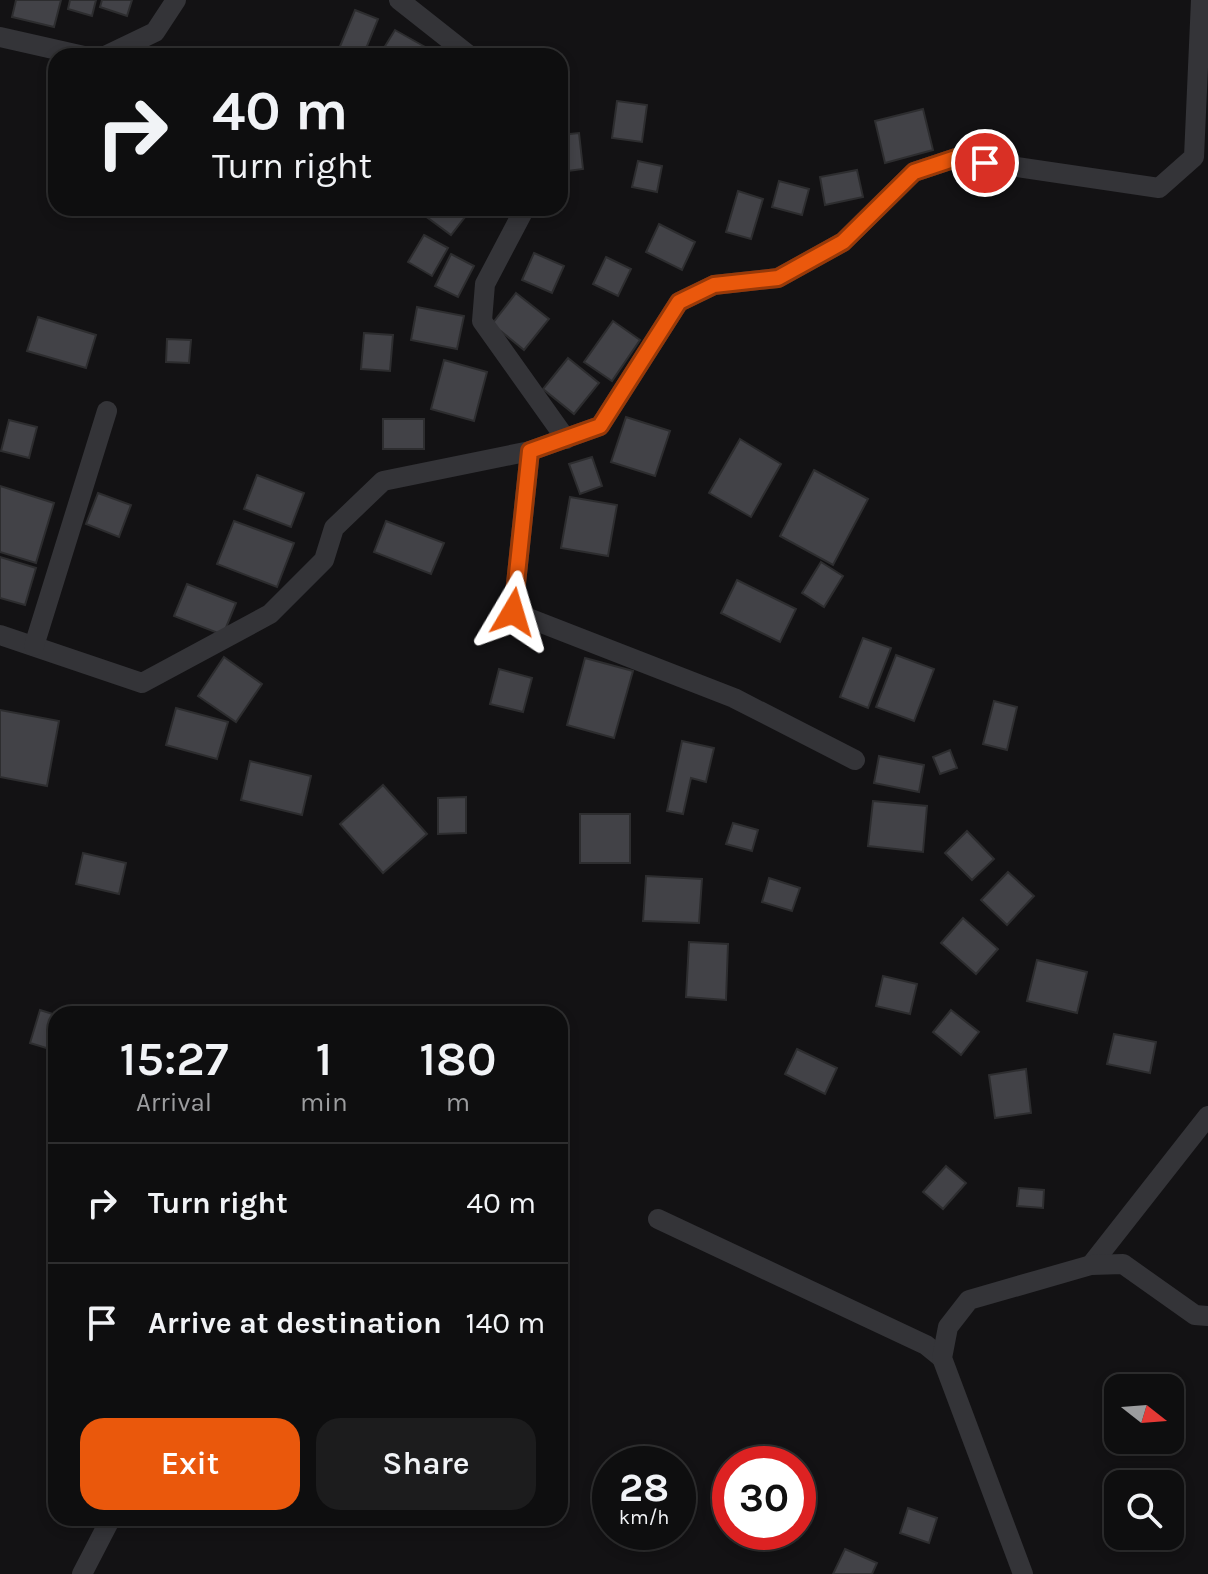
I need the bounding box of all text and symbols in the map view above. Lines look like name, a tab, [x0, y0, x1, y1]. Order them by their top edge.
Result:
text: 40 m	[212, 78, 348, 143]
icon: right	[80, 80, 184, 184]
pin	[951, 129, 1019, 197]
icon: arrive	[963, 141, 1007, 185]
text: Turn right	[212, 145, 372, 187]
position arrow	[471, 570, 555, 654]
text: 15:27	[119, 1031, 229, 1087]
text: 1	[316, 1031, 332, 1087]
text: 180	[419, 1031, 497, 1087]
text: Arrival	[136, 1087, 212, 1118]
text: min	[300, 1087, 348, 1118]
text: m	[446, 1087, 470, 1118]
icon: right	[80, 1181, 124, 1225]
text: Turn right	[148, 1185, 288, 1221]
text: 40 m	[466, 1185, 536, 1221]
icon: arrive	[80, 1301, 124, 1345]
text: Arrive at destination	[148, 1305, 442, 1341]
text: 140 m	[466, 1305, 545, 1341]
north arrow	[1104, 1374, 1184, 1454]
map controls	[1104, 1374, 1184, 1550]
button: Exit	[80, 1418, 300, 1510]
button: Share	[316, 1418, 536, 1510]
speed limit sign: 30	[712, 1446, 816, 1550]
text: 28	[619, 1464, 669, 1511]
button: search	[1104, 1470, 1184, 1550]
text: km/h	[619, 1506, 669, 1529]

